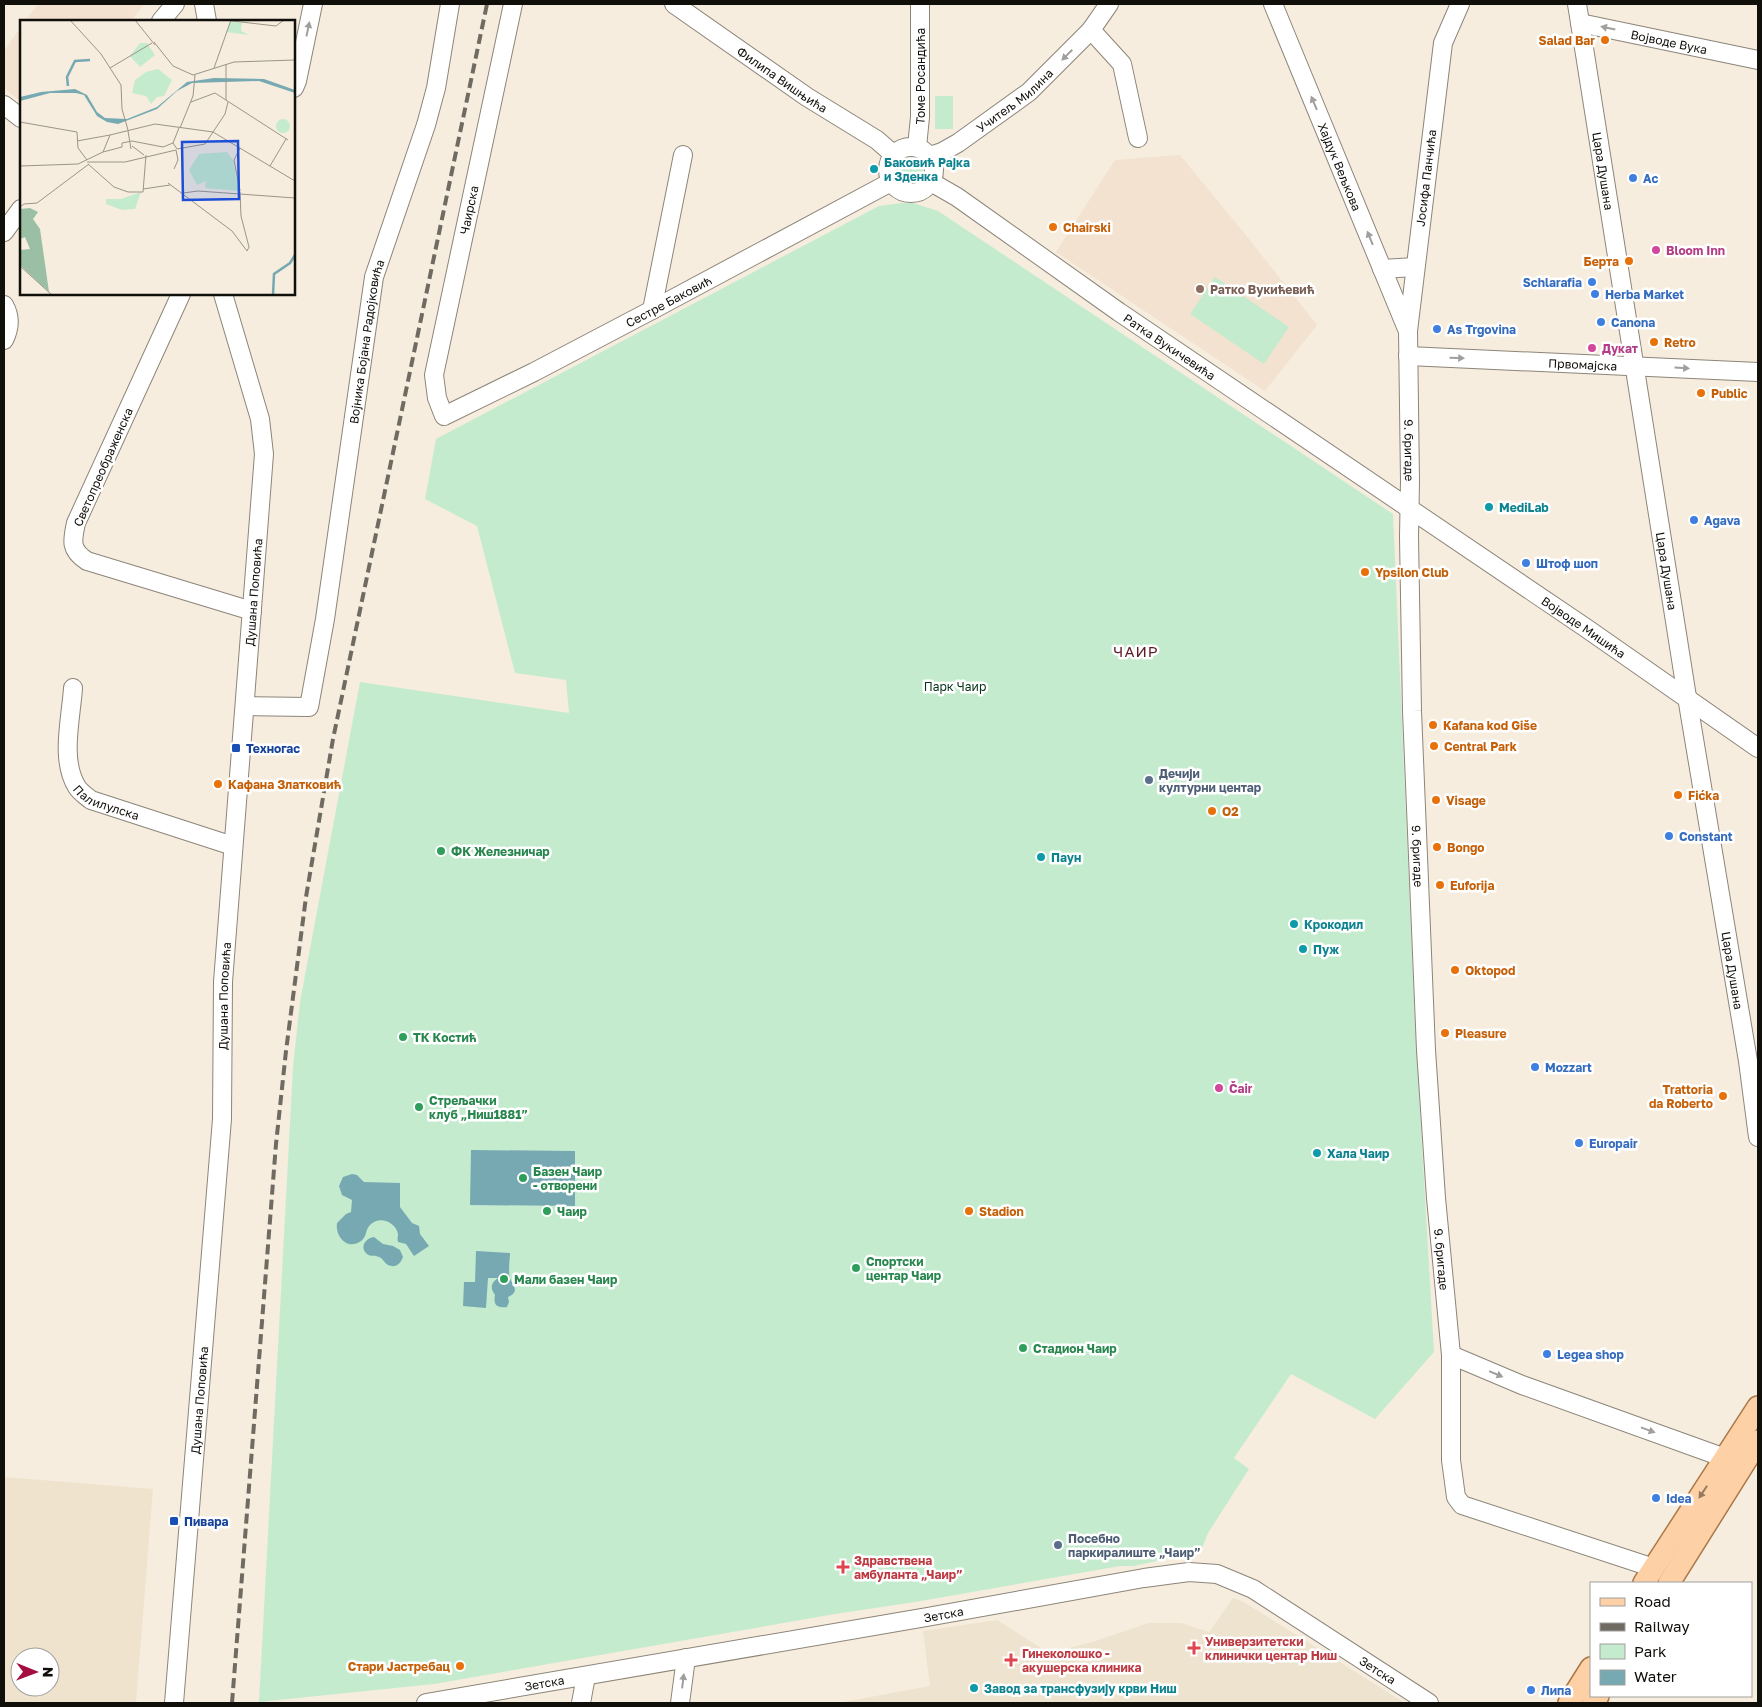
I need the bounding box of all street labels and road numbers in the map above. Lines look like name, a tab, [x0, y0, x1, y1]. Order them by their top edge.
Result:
street label: Војводе Вука	[1629, 26, 1709, 57]
street label: Томе Росандића	[912, 28, 928, 125]
street label: Филипа Вишњића	[734, 43, 830, 115]
street label: Учитељ Милина	[973, 65, 1056, 135]
street label: Хајдук Вељкова	[1315, 120, 1365, 213]
street label: Јосифа Панчића	[1413, 129, 1439, 227]
street label: Цара Душана	[1590, 131, 1617, 211]
street label: Чаирска	[457, 184, 481, 236]
street label: Војника Бојана Радојковића	[346, 257, 387, 425]
street label: Сестре Баковић	[623, 272, 714, 330]
street label: Ратка Вукичевића	[1121, 310, 1219, 383]
street label: Првомајска	[1548, 355, 1618, 373]
street label: Светопреображенска	[70, 405, 136, 529]
street label: 9. бригаде	[1402, 419, 1418, 481]
street label: Цара Душана	[1653, 531, 1681, 611]
street label: Душана Поповића	[242, 538, 265, 647]
street label: Војводе Мишића	[1539, 593, 1629, 661]
street label: Палилулска	[70, 781, 141, 823]
street label: 9. бригаде	[1409, 825, 1427, 888]
street label: Цара Душана	[1719, 930, 1747, 1011]
street label: Душана Поповића	[215, 942, 234, 1050]
street label: 9. бригаде	[1431, 1228, 1452, 1291]
street label: Душана Поповића	[187, 1346, 211, 1454]
street label: Зетска	[922, 1603, 965, 1625]
street label: Зетска	[1357, 1653, 1399, 1687]
street label: Зетска	[523, 1672, 565, 1694]

